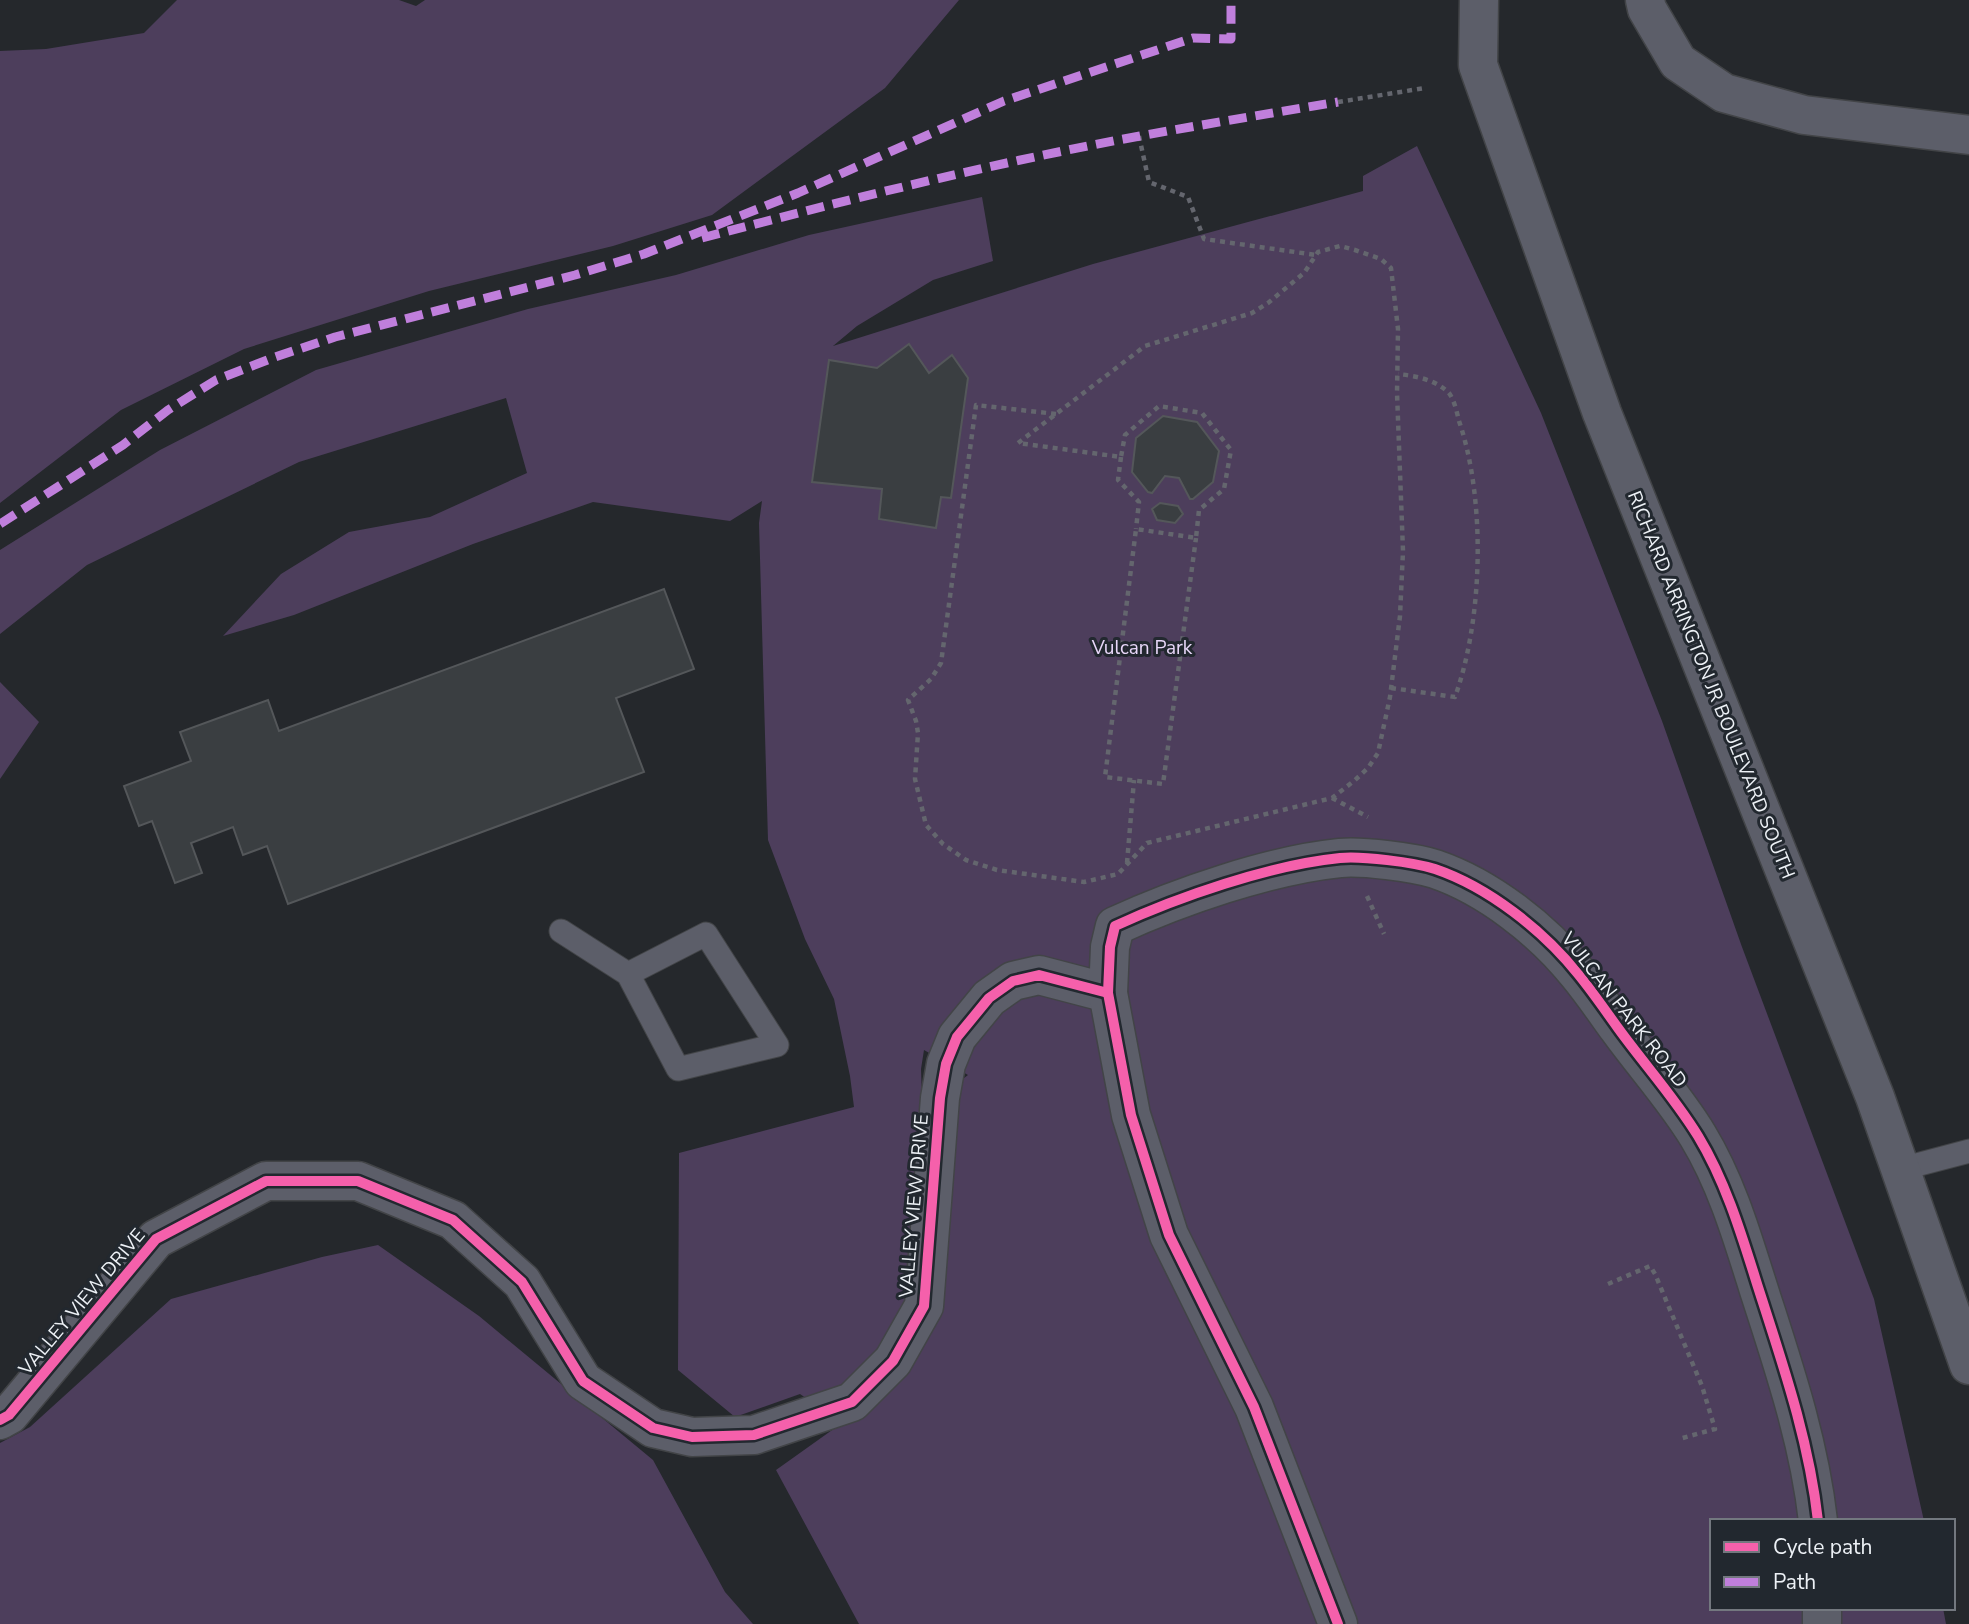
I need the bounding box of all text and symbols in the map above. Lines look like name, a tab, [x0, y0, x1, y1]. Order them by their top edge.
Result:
street label: RICHARD ARRINGTON JR BOULEVARD SOUTH	[1621, 487, 1801, 883]
park label: Vulcan Park	[1091, 635, 1193, 661]
street label: VULCAN PARK ROAD	[1554, 926, 1693, 1093]
street label: VALLEY VIEW DRIVE	[893, 1113, 935, 1300]
street label: VALLEY VIEW DRIVE	[12, 1223, 151, 1382]
legend	[1710, 1519, 1955, 1610]
text: Cycle path	[1773, 1533, 1872, 1561]
text: Path	[1773, 1568, 1816, 1596]

